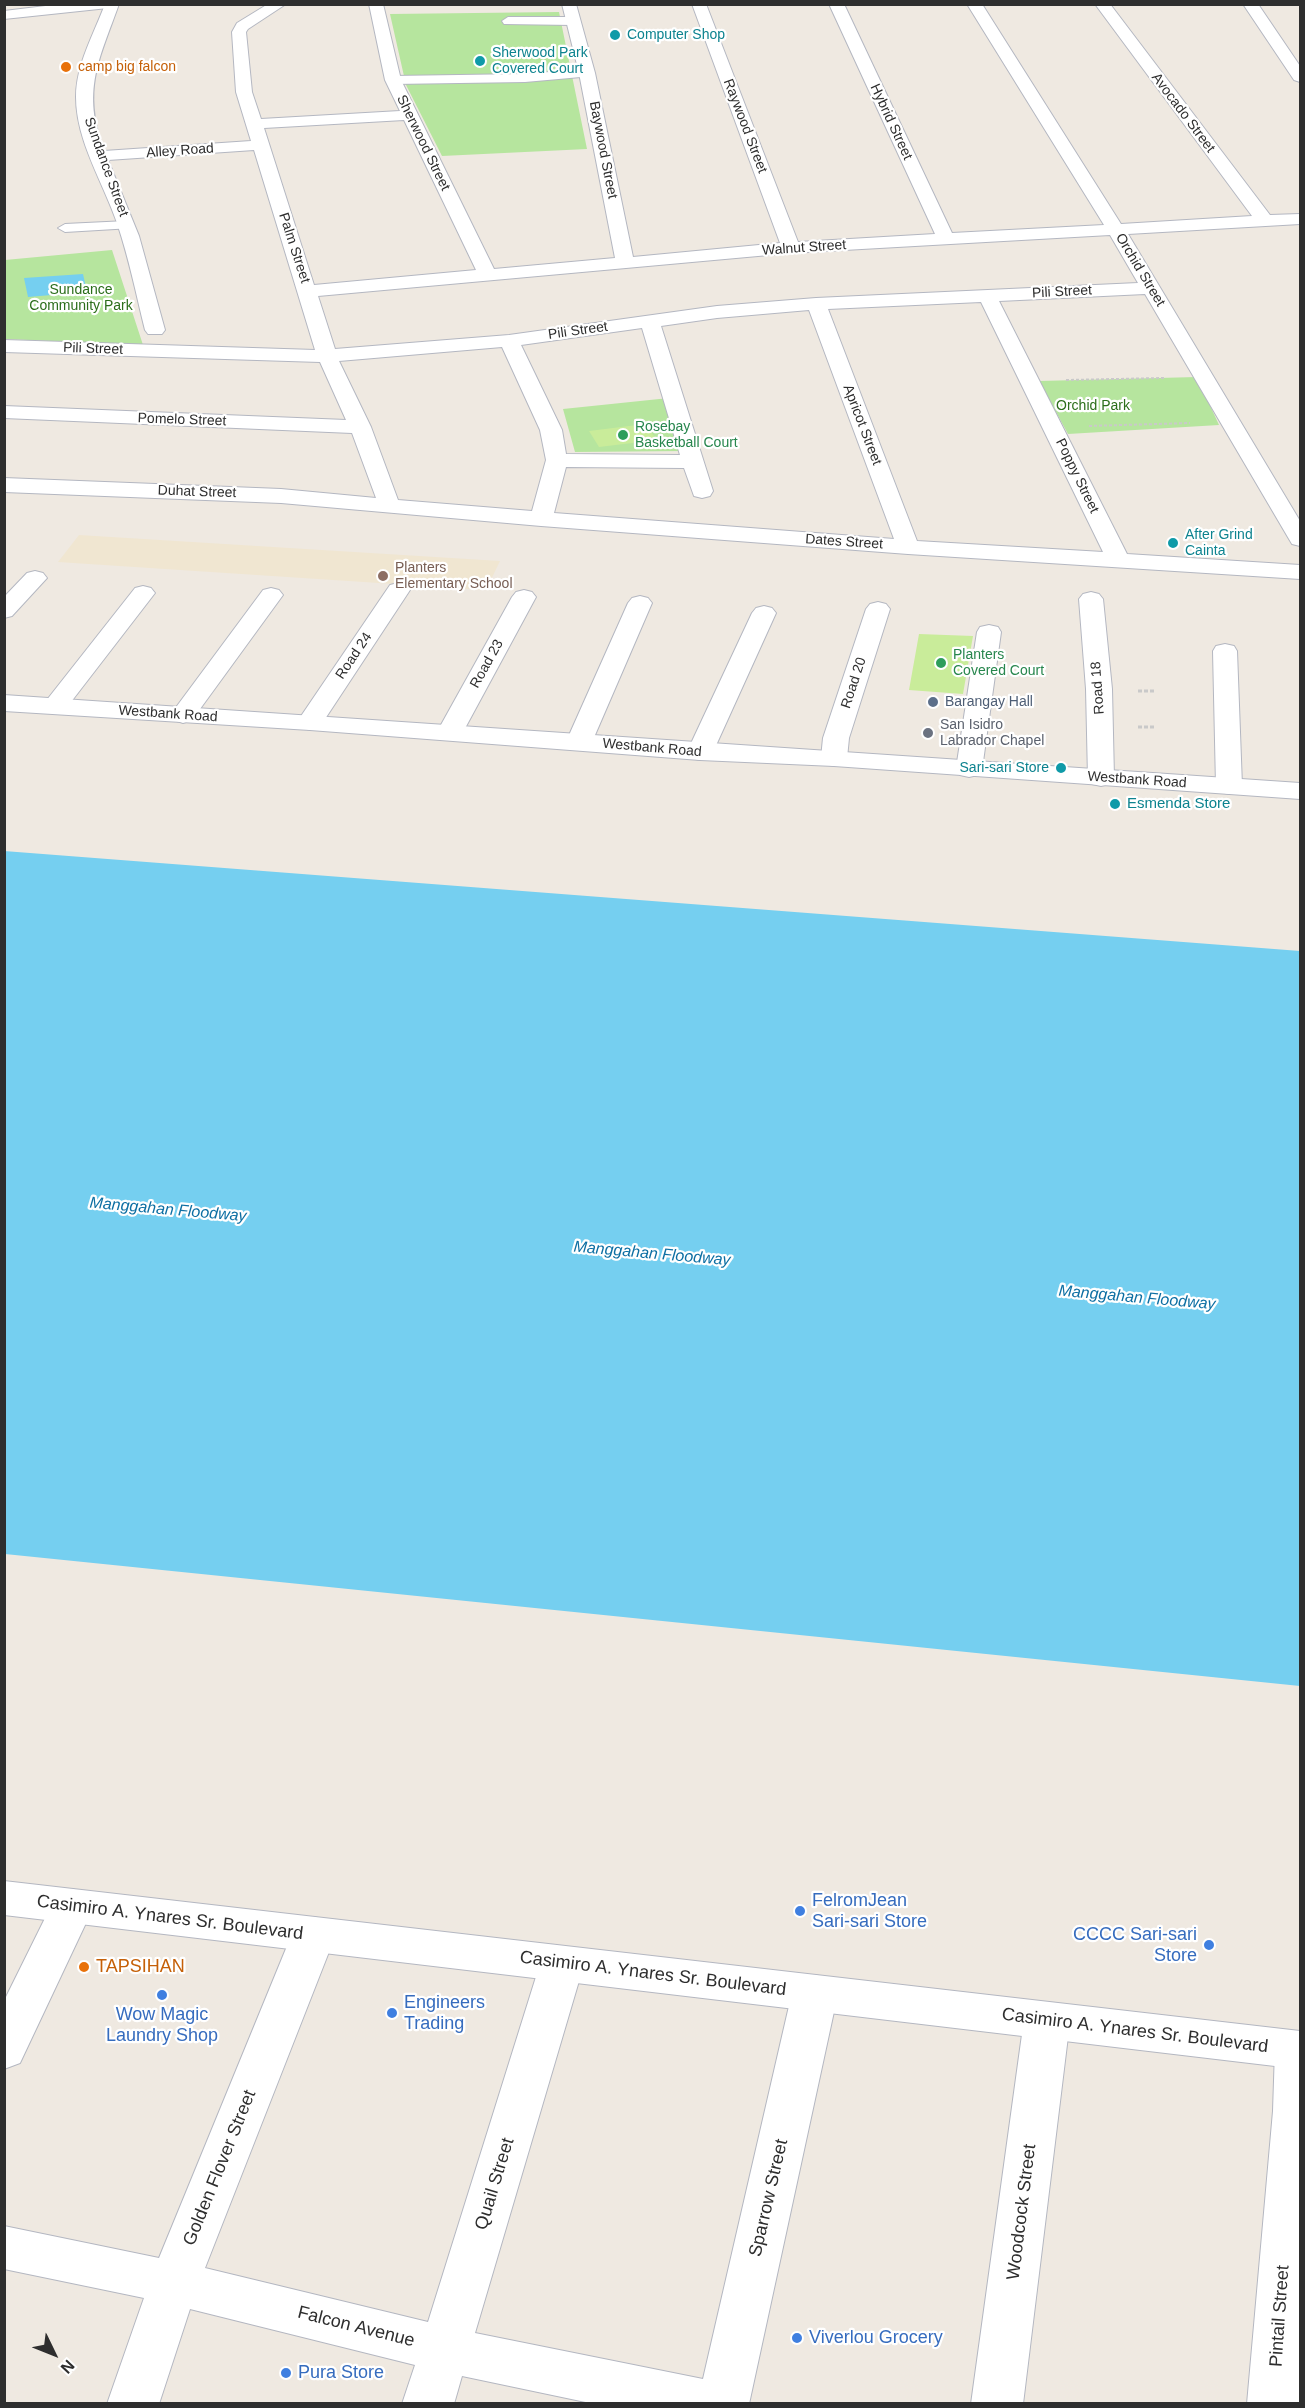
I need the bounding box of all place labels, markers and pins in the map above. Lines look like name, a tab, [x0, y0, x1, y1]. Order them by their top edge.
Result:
place label: Computer Shop	[627, 27, 725, 43]
marker: Computer Shop	[608, 28, 622, 42]
place label: Sherwood Park Covered Court	[492, 45, 588, 78]
marker: Sherwood Park Covered Court	[473, 54, 487, 68]
place label: camp big falcon	[78, 59, 176, 75]
marker: camp big falcon	[59, 60, 73, 74]
place label: Rosebay Basketball Court	[635, 419, 738, 452]
marker: Rosebay Basketball Court	[616, 428, 630, 442]
place label: After Grind Cainta	[1185, 527, 1253, 560]
marker: After Grind Cainta	[1166, 536, 1180, 550]
place label: Planters Elementary School	[395, 560, 513, 592]
marker: Planters Elementary School	[376, 569, 390, 583]
place label: Planters Covered Court	[953, 647, 1044, 680]
marker: Planters Covered Court	[934, 656, 948, 670]
place label: Barangay Hall	[945, 694, 1033, 710]
marker: Barangay Hall	[926, 695, 940, 709]
place label: San Isidro Labrador Chapel	[940, 717, 1044, 750]
marker: San Isidro Labrador Chapel	[921, 726, 935, 740]
place label: Sari-sari Store	[960, 760, 1049, 776]
marker: Sari-sari Store	[1054, 761, 1068, 775]
place label: Esmenda Store	[1127, 795, 1230, 813]
marker: Esmenda Store	[1108, 797, 1122, 811]
place label: FelromJean Sari-sari Store	[812, 1890, 927, 1932]
marker: FelromJean Sari-sari Store	[793, 1904, 807, 1918]
place label: CCCC Sari-sari Store	[1073, 1924, 1197, 1966]
marker: CCCC Sari-sari Store	[1202, 1938, 1216, 1952]
place label: TAPSIHAN	[96, 1956, 185, 1978]
marker: TAPSIHAN	[77, 1960, 91, 1974]
marker: Wow Magic Laundry Shop	[155, 1988, 169, 2002]
place label: Engineers Trading	[404, 1992, 485, 2034]
place label: Wow Magic Laundry Shop	[106, 2004, 218, 2046]
marker: Engineers Trading	[385, 2006, 399, 2020]
place label: Viverlou Grocery	[809, 2327, 943, 2349]
marker: Viverlou Grocery	[790, 2331, 804, 2345]
place label: Pura Store	[298, 2362, 384, 2384]
marker: Pura Store	[279, 2366, 293, 2380]

